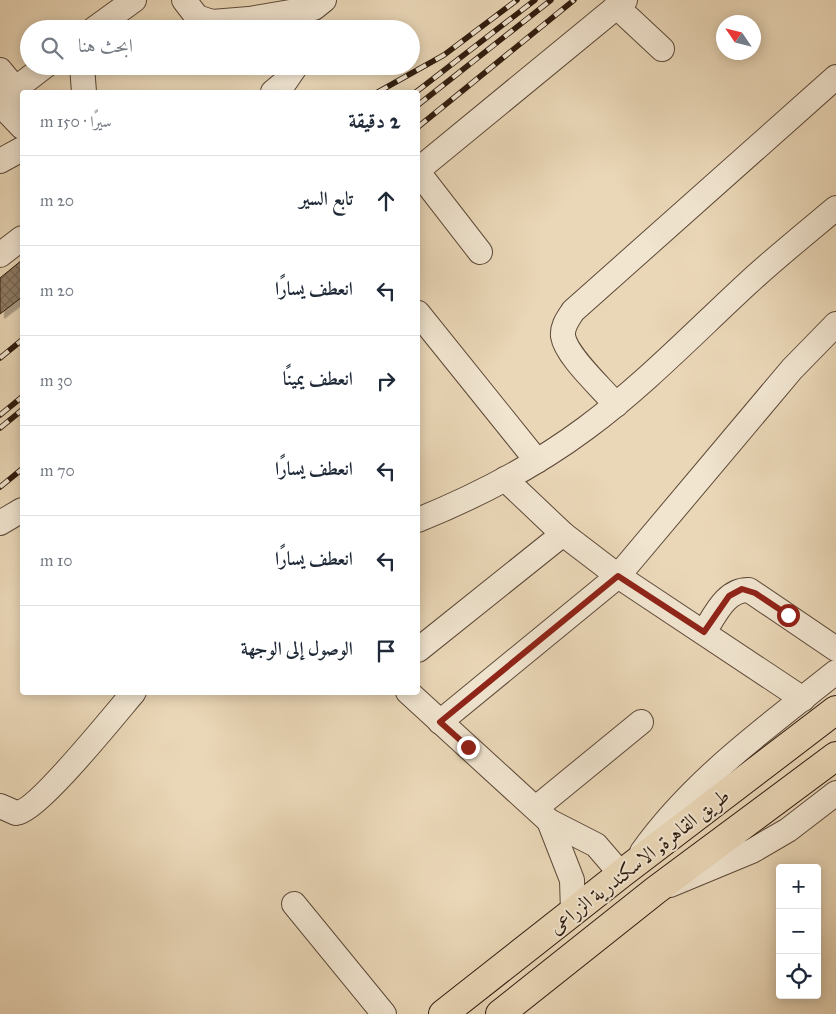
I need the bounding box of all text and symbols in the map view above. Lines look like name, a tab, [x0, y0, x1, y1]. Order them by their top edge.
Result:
north arrow	[716, 15, 761, 60]
search box	[20, 20, 420, 75]
icon: search	[38, 34, 66, 62]
text: ابحث هنا	[78, 34, 133, 57]
text: 2 دقيقة	[348, 108, 400, 134]
text: سيرًا · 150 m	[40, 112, 112, 131]
text: تابع السير	[299, 187, 353, 210]
icon: ahead	[372, 187, 400, 215]
text: 20 m	[40, 191, 74, 210]
text: انعطف يسارًا	[275, 277, 353, 300]
icon: left	[372, 277, 400, 305]
text: 20 m	[40, 281, 74, 300]
text: انعطف يمينًا	[283, 367, 353, 390]
icon: right	[372, 367, 400, 395]
text: 30 m	[40, 371, 73, 390]
text: انعطف يسارًا	[275, 457, 353, 480]
icon: left	[372, 457, 400, 485]
text: 70 m	[40, 461, 75, 480]
text: انعطف يسارًا	[275, 547, 353, 570]
icon: left	[372, 547, 400, 575]
text: 10 m	[40, 551, 72, 570]
route start	[777, 604, 800, 627]
text: الوصول إلى الوجهة	[241, 637, 353, 660]
icon: arrive	[372, 637, 400, 665]
route end	[457, 736, 480, 759]
street label: طريق القاهرة, الاسكندرية الزراعى	[544, 783, 735, 940]
map controls	[776, 864, 821, 999]
button: +	[776, 864, 821, 909]
button: −	[776, 909, 821, 954]
button: locate	[776, 954, 821, 999]

